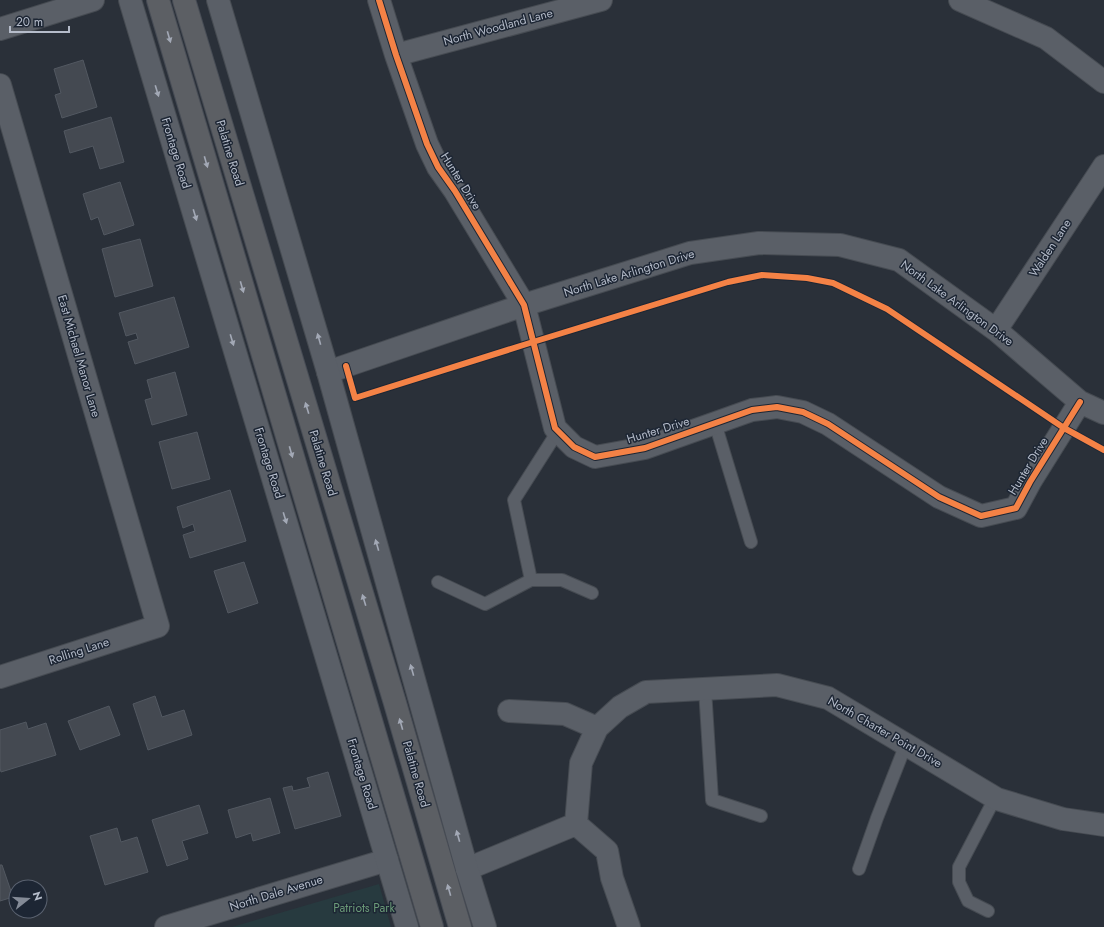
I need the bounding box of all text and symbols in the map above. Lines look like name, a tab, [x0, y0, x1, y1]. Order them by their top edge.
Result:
street label: North Woodland Lane	[441, 4, 555, 50]
scale bar	[10, 8, 69, 34]
text: 20 m	[16, 13, 43, 31]
one-way arrow	[166, 32, 172, 44]
one-way arrow	[154, 85, 160, 97]
street label: Frontage Road	[157, 115, 195, 191]
street label: Palatine Road	[211, 118, 249, 188]
street label: Hunter Drive	[436, 149, 486, 213]
one-way arrow	[203, 156, 209, 168]
one-way arrow	[192, 210, 198, 222]
street label: Walden Lane	[1025, 216, 1075, 280]
street label: North Lake Arlington Drive	[561, 245, 697, 301]
street label: North Lake Arlington Drive	[897, 256, 1017, 350]
one-way arrow	[239, 281, 245, 293]
street label: East Michael Manor Lane	[53, 293, 105, 419]
one-way arrow	[316, 333, 322, 345]
one-way arrow	[229, 334, 235, 346]
one-way arrow	[304, 402, 310, 414]
street label: Hunter Drive	[624, 412, 692, 448]
street label: Frontage Road	[250, 425, 288, 501]
street label: Palatine Road	[304, 428, 342, 498]
street label: Hunter Drive	[1004, 434, 1052, 498]
one-way arrow	[288, 446, 294, 458]
one-way arrow	[282, 512, 288, 524]
one-way arrow	[374, 539, 380, 551]
one-way arrow	[361, 593, 367, 605]
street label: Rolling Lane	[47, 633, 111, 669]
one-way arrow	[409, 664, 415, 676]
street label: North Charter Point Drive	[825, 692, 945, 772]
one-way arrow	[398, 718, 404, 730]
street label: Frontage Road	[343, 736, 381, 812]
street label: Palatine Road	[398, 739, 434, 809]
one-way arrow	[455, 830, 461, 842]
street label: North Dale Avenue	[227, 870, 325, 916]
north arrow	[8, 879, 48, 919]
one-way arrow	[446, 883, 452, 895]
text: N	[29, 890, 46, 903]
park label: Patriots Park	[333, 899, 395, 917]

